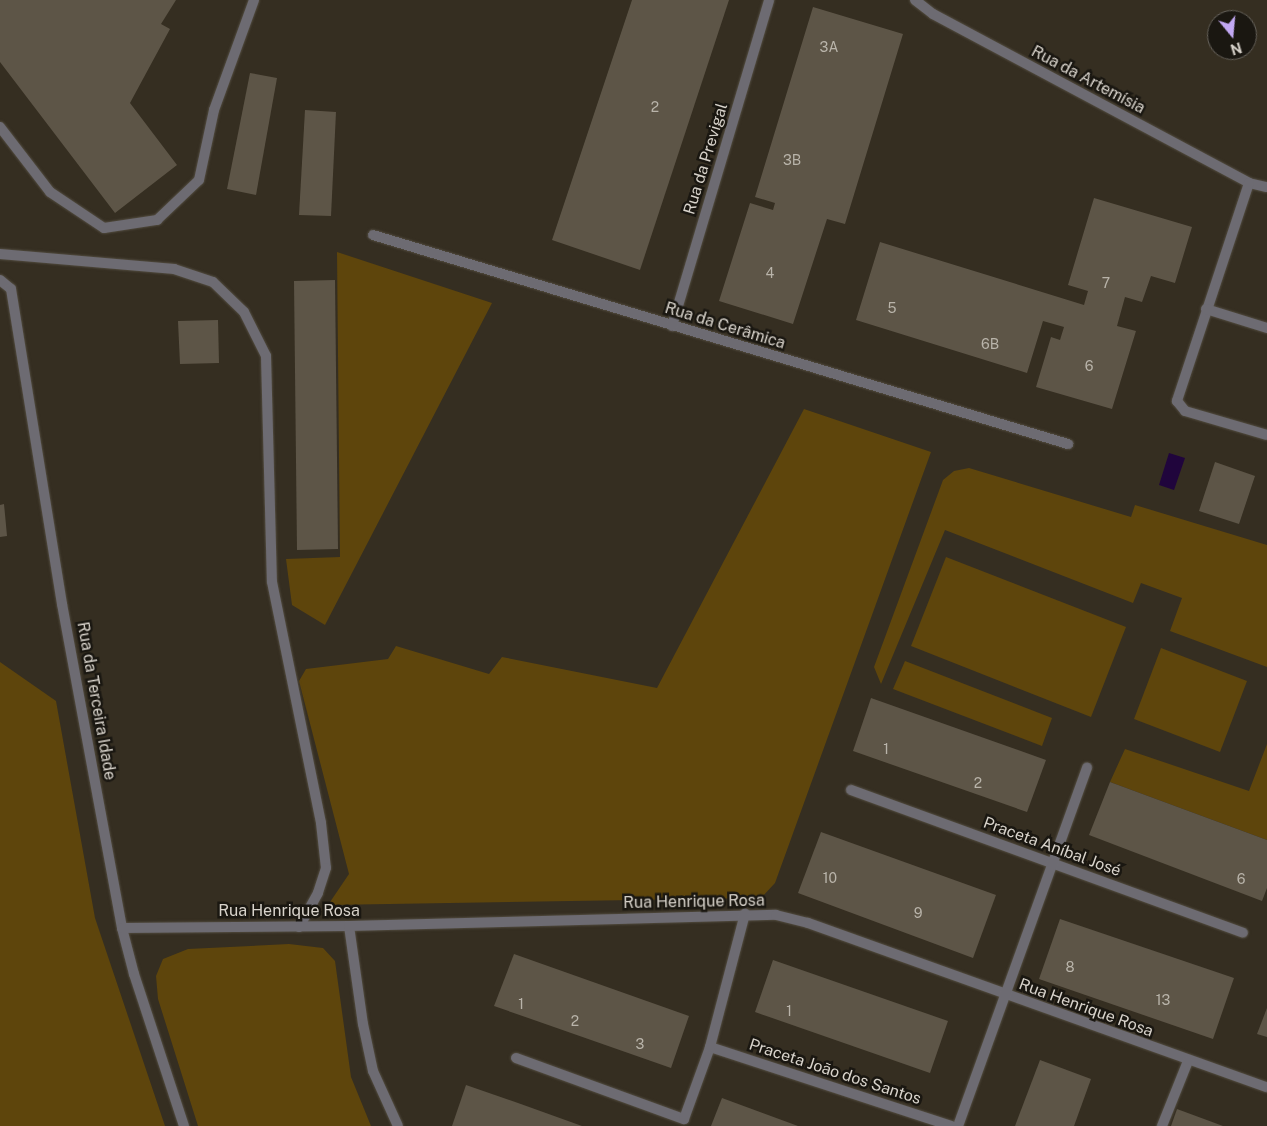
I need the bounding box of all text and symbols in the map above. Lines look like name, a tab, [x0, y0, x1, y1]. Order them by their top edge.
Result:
north arrow	[1207, 10, 1257, 60]
house number: 3A	[820, 39, 838, 55]
text: N	[1229, 39, 1244, 58]
street label: Rua da Artemísia	[1028, 42, 1148, 118]
house number: 2	[651, 99, 659, 115]
street label: Rua da Previgal	[680, 101, 732, 217]
house number: 3B	[783, 152, 801, 168]
house number: 4	[766, 265, 774, 281]
house number: 7	[1102, 275, 1110, 291]
street label: Rua da Cerâmica	[662, 299, 788, 353]
house number: 5	[888, 300, 896, 316]
house number: 6B	[981, 336, 999, 352]
house number: 6	[1085, 358, 1093, 374]
street label: Rua da Terceira Idade	[73, 620, 119, 782]
house number: 1	[883, 741, 889, 757]
house number: 2	[974, 775, 982, 791]
street label: Praceta Aníbal José	[980, 813, 1124, 881]
house number: 10	[823, 870, 837, 886]
house number: 6	[1237, 871, 1245, 887]
street label: Rua Henrique Rosa	[623, 891, 765, 913]
street label: Rua Henrique Rosa	[218, 901, 360, 921]
house number: 9	[914, 905, 922, 921]
house number: 8	[1065, 959, 1075, 975]
street label: Rua Henrique Rosa	[1016, 975, 1156, 1041]
house number: 13	[1156, 992, 1170, 1008]
house number: 1	[518, 996, 524, 1012]
house number: 1	[786, 1003, 792, 1019]
house number: 2	[571, 1013, 579, 1029]
street label: Praceta João dos Santos	[746, 1035, 924, 1109]
house number: 3	[636, 1036, 644, 1052]

